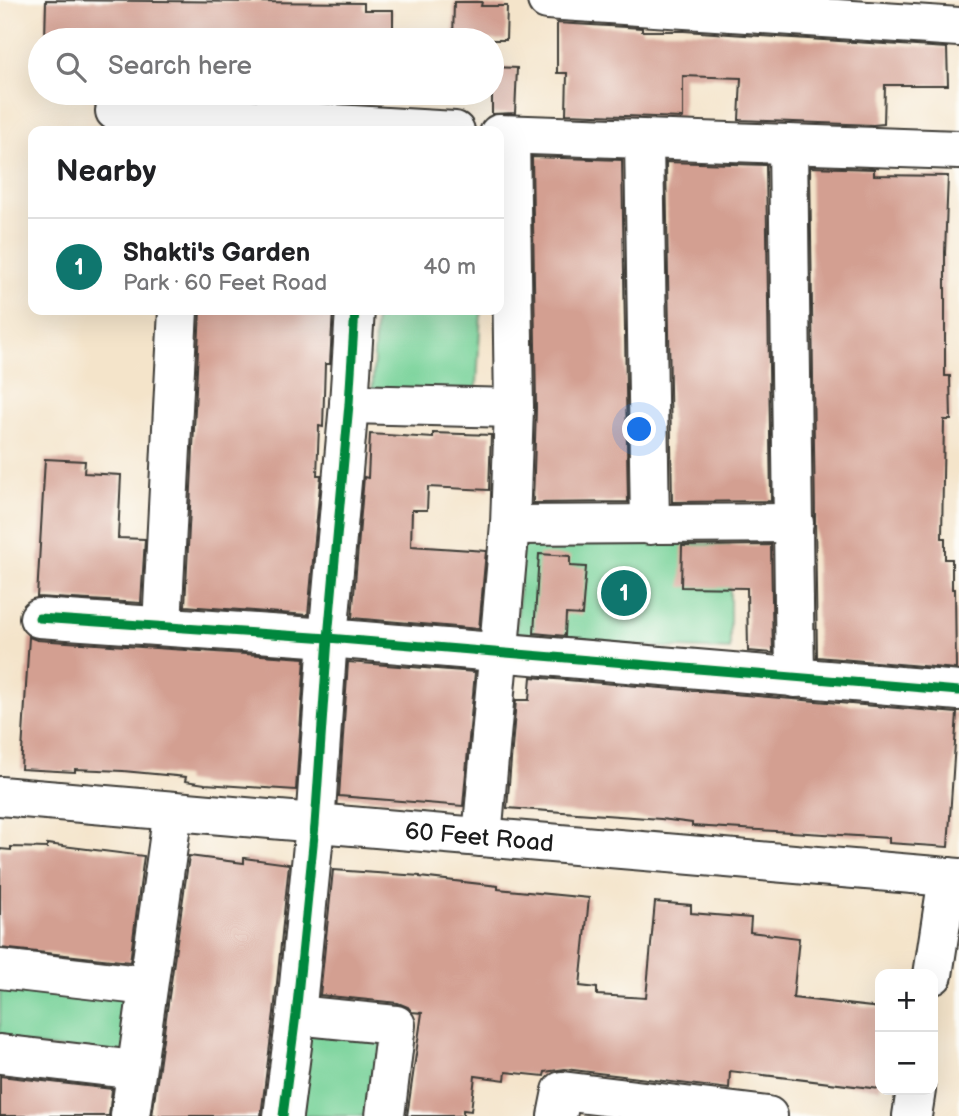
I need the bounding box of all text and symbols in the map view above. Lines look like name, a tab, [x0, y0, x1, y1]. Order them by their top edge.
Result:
search box	[28, 28, 504, 105]
icon: search	[52, 48, 90, 86]
text: Search here	[108, 51, 252, 82]
text: Nearby	[56, 154, 156, 190]
text: Shakti's Garden	[123, 238, 310, 269]
text: 1	[74, 253, 84, 281]
text: 40 m	[423, 253, 476, 281]
text: Park · 60 Feet Road	[123, 269, 327, 297]
your location	[622, 412, 656, 446]
pin: 1	[601, 567, 647, 619]
street label: 60 Feet Road	[404, 817, 555, 858]
map controls	[875, 969, 938, 1095]
button: +	[875, 969, 938, 1032]
button: −	[875, 1032, 938, 1095]

